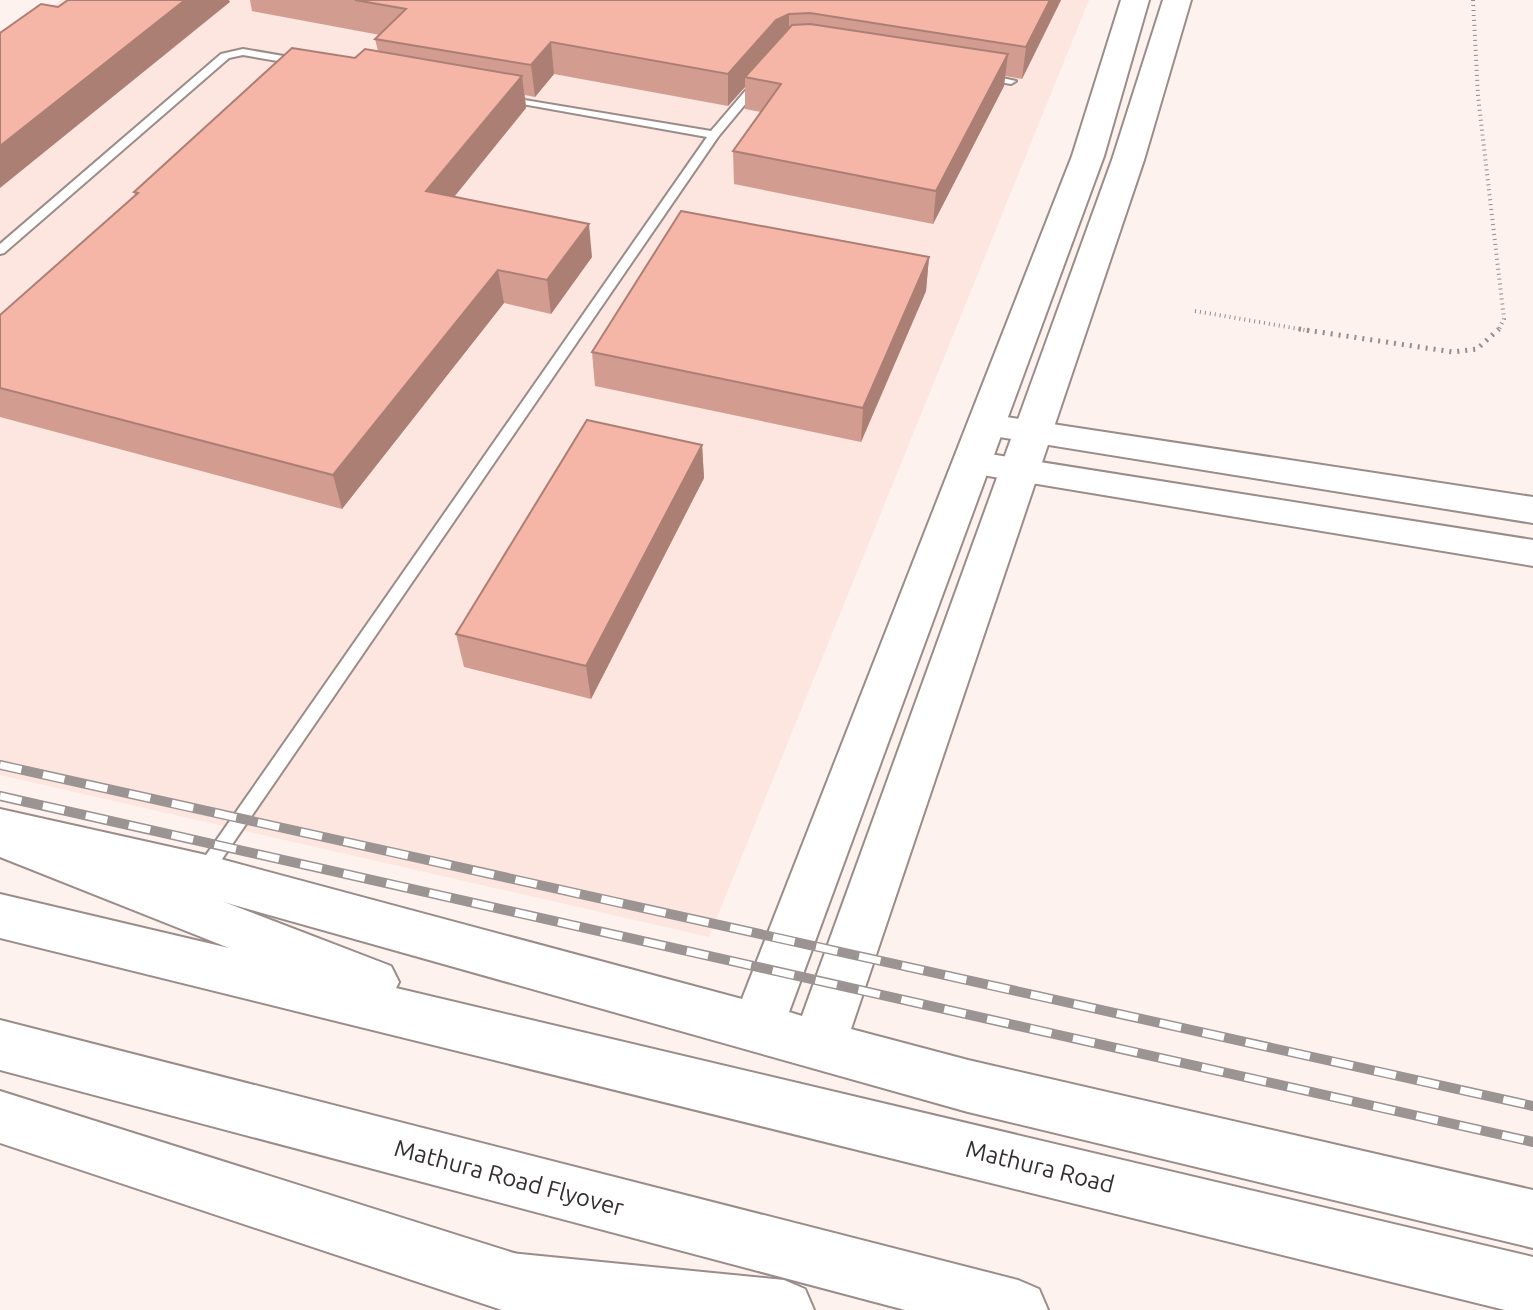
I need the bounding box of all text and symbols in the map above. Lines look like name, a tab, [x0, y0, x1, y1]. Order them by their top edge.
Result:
street label: Mathura Road Flyover	[392, 1134, 627, 1221]
street label: Mathura Road	[963, 1135, 1117, 1198]

